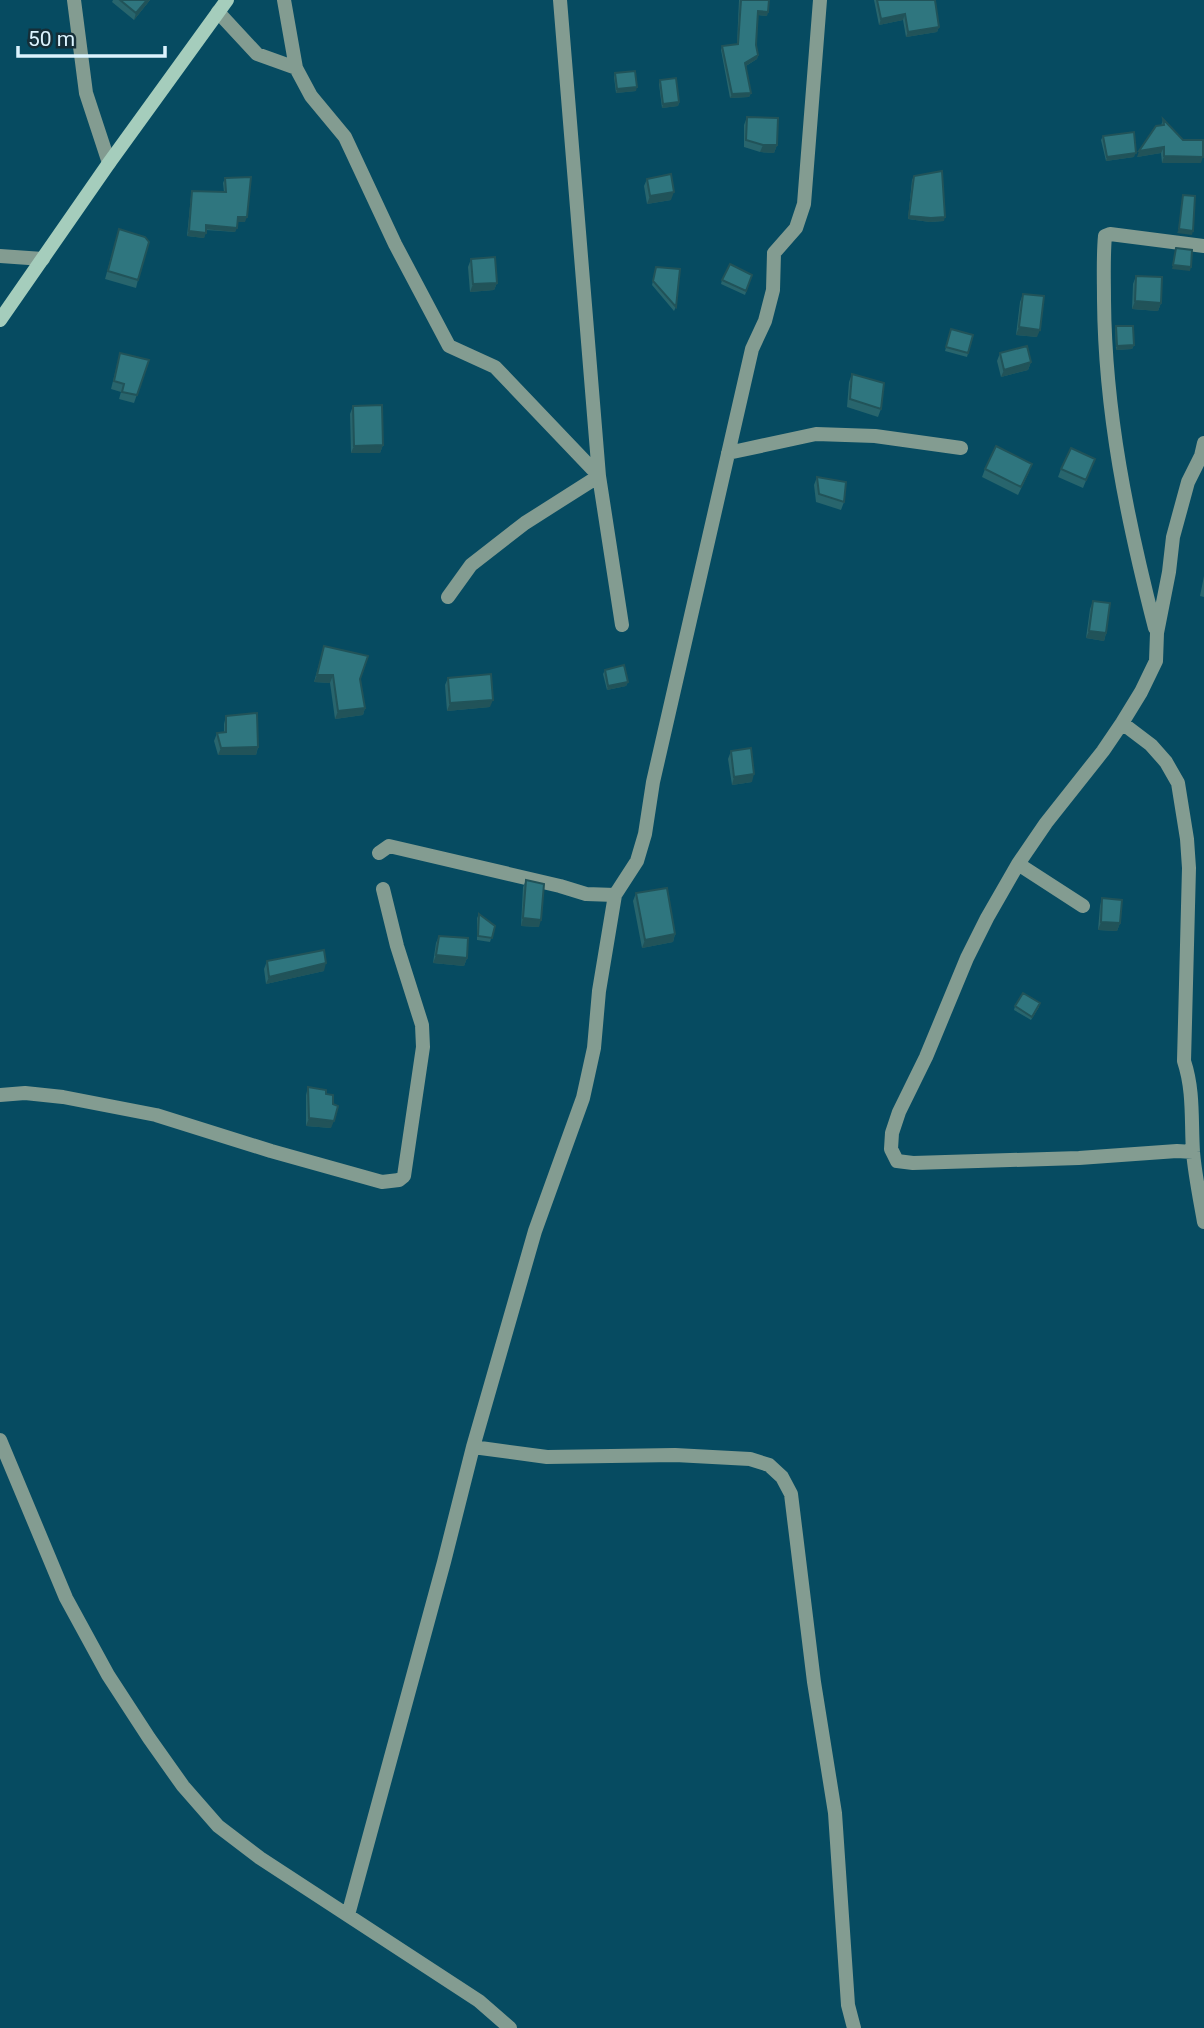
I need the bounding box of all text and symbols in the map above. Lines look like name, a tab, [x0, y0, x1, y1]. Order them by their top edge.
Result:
scale bar	[18, 14, 164, 58]
text: 50 m	[28, 27, 75, 51]

